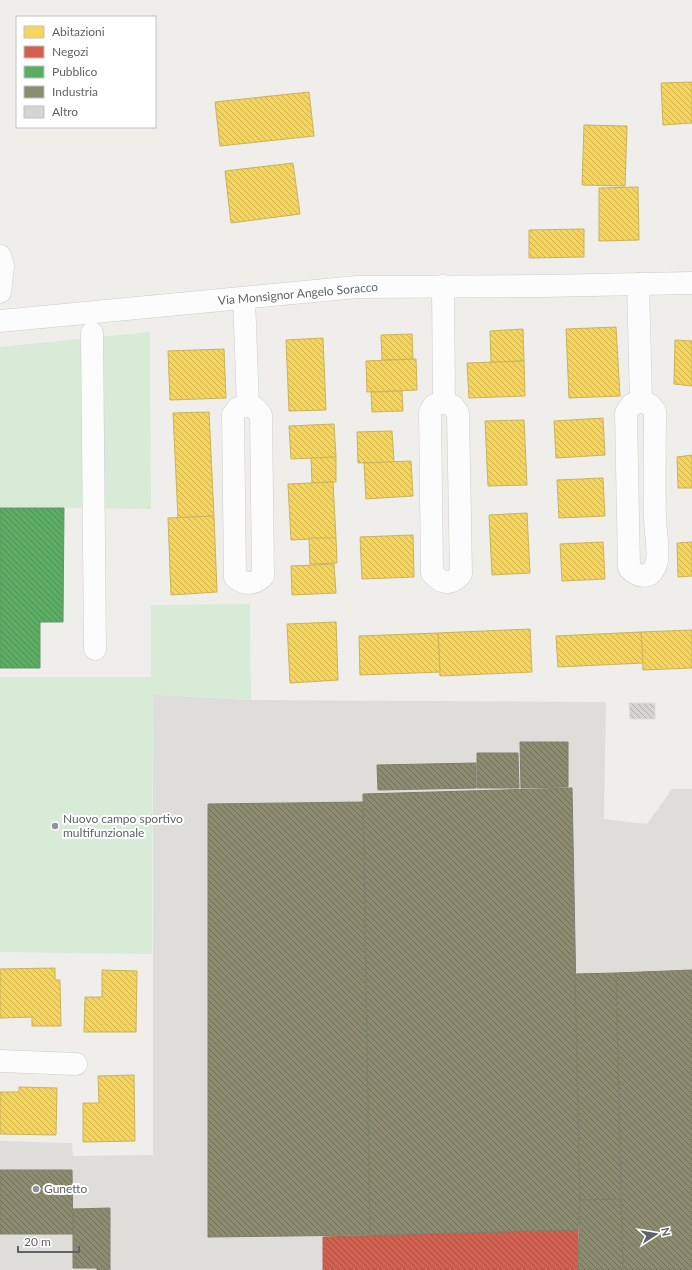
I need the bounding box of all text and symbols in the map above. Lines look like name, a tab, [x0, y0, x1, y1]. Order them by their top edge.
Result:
legend	[16, 16, 156, 128]
text: Abitazioni	[52, 24, 105, 39]
text: Negozi	[52, 44, 89, 59]
text: Pubblico	[52, 64, 98, 79]
text: Industria	[52, 84, 98, 99]
text: Altro	[52, 104, 78, 119]
street label: Via Monsignor Angelo Soracco	[217, 279, 379, 308]
place label: Nuovo campo sportivo multifunzionale	[63, 811, 183, 840]
marker: Nuovo campo sportivo multifunzionale	[50, 821, 60, 831]
place label: Gunetto	[44, 1181, 88, 1196]
marker: Gunetto	[31, 1184, 41, 1194]
north arrow	[636, 1214, 676, 1254]
text: N	[659, 1226, 674, 1237]
scale bar	[18, 1228, 79, 1254]
text: 20 m	[24, 1234, 51, 1249]

